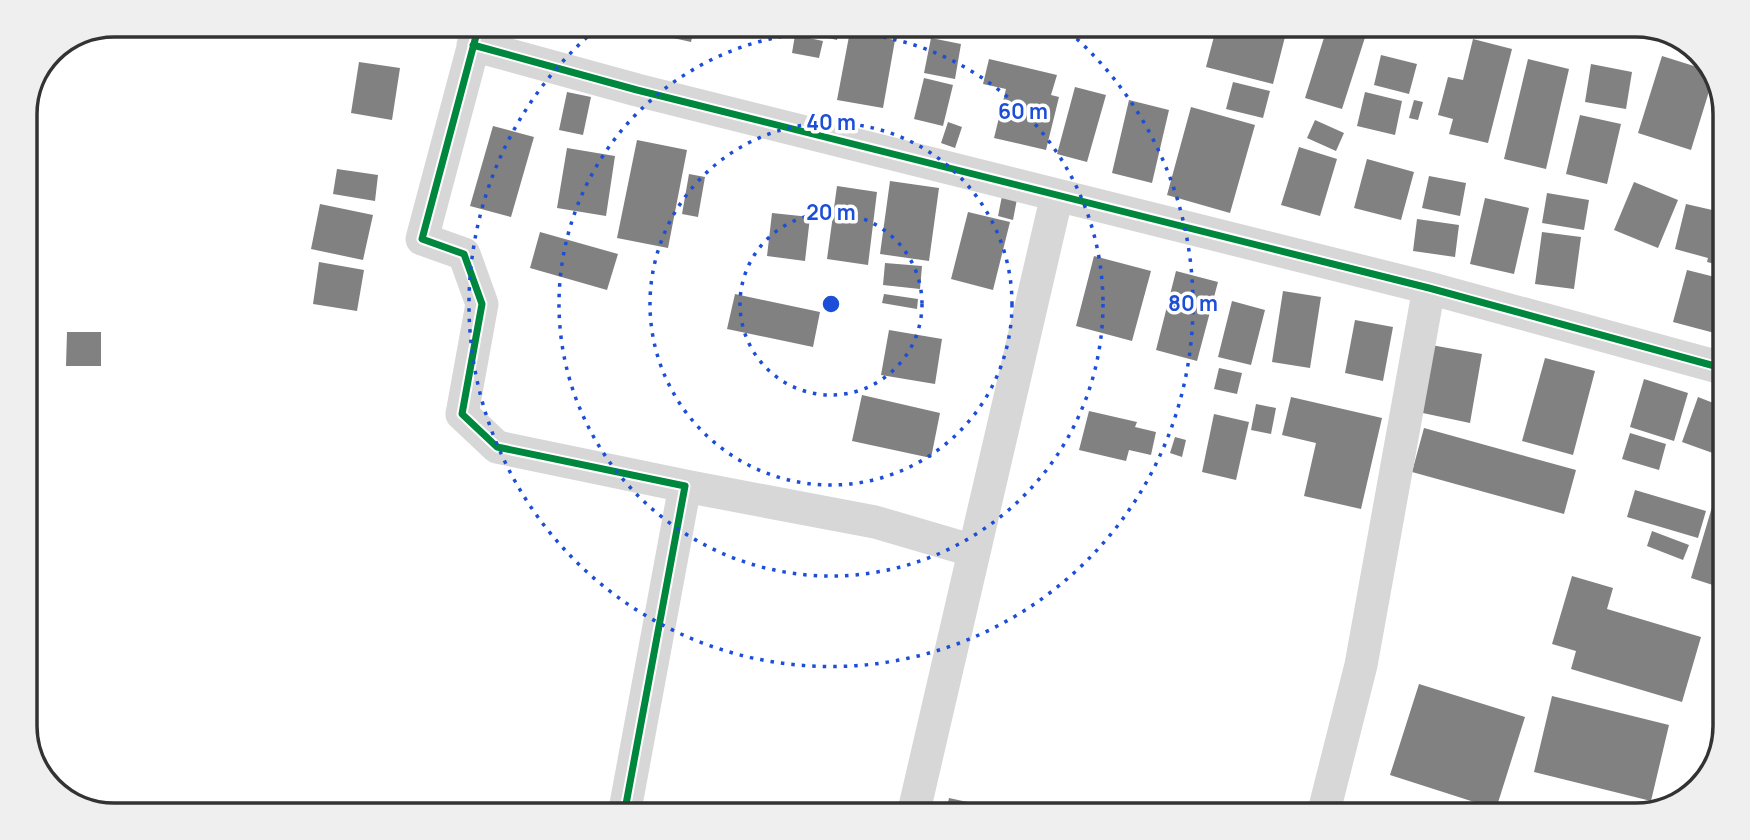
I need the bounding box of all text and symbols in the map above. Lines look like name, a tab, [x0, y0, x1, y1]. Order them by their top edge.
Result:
text: 60 m	[998, 97, 1048, 125]
text: 40 m	[806, 108, 856, 136]
text: 20 m	[806, 198, 856, 226]
text: 80 m	[1168, 289, 1218, 317]
centre of rings	[819, 292, 843, 316]

